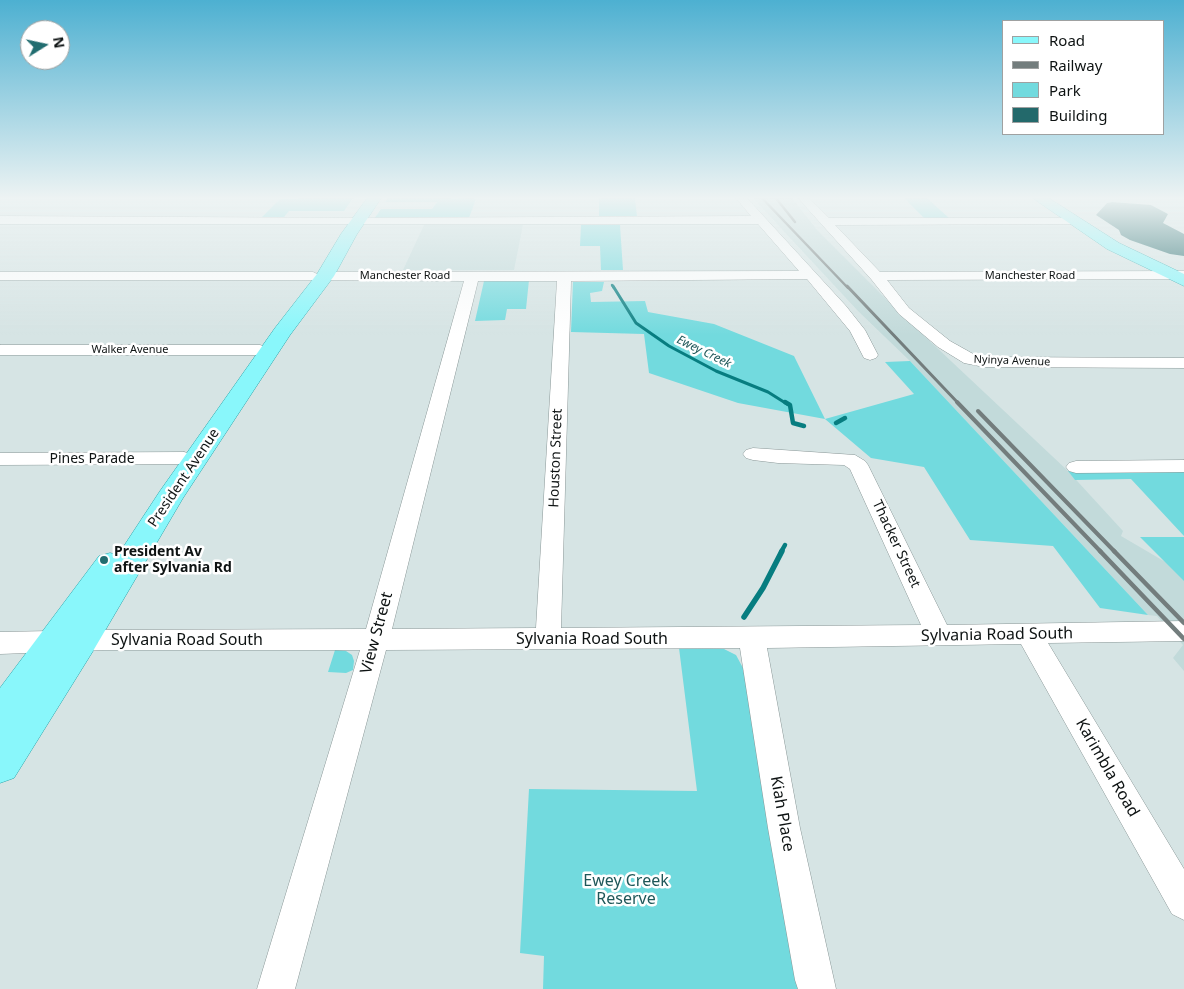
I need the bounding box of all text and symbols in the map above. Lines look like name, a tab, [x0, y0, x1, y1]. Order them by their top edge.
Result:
north arrow	[20, 20, 70, 70]
legend	[1002, 20, 1164, 135]
text: Road	[1049, 30, 1085, 50]
text: N	[49, 35, 70, 50]
text: Railway	[1049, 55, 1102, 75]
text: Park	[1049, 80, 1081, 100]
text: Building	[1049, 105, 1107, 125]
street label: Manchester Road	[360, 269, 450, 283]
street label: Manchester Road	[985, 269, 1075, 283]
water label: Ewey Creek	[674, 333, 734, 371]
street label: Walker Avenue	[91, 343, 169, 357]
street label: Nyinya Avenue	[973, 353, 1051, 369]
street label: Houston Street	[546, 408, 566, 508]
street label: President Avenue	[145, 426, 223, 530]
street label: Pines Parade	[49, 451, 135, 467]
street label: Thacker Street	[868, 497, 924, 591]
place label: President Av after Sylvania Rd	[114, 544, 232, 576]
marker: President Av after Sylvania Rd	[98, 554, 110, 566]
street label: View Street	[357, 590, 397, 676]
street label: Sylvania Road South	[921, 624, 1073, 646]
street label: Sylvania Road South	[516, 629, 668, 649]
street label: Sylvania Road South	[111, 630, 263, 650]
street label: Karimbla Road	[1071, 716, 1143, 820]
street label: Kiah Place	[766, 775, 798, 853]
park label: Ewey Creek Reserve	[583, 871, 669, 909]

